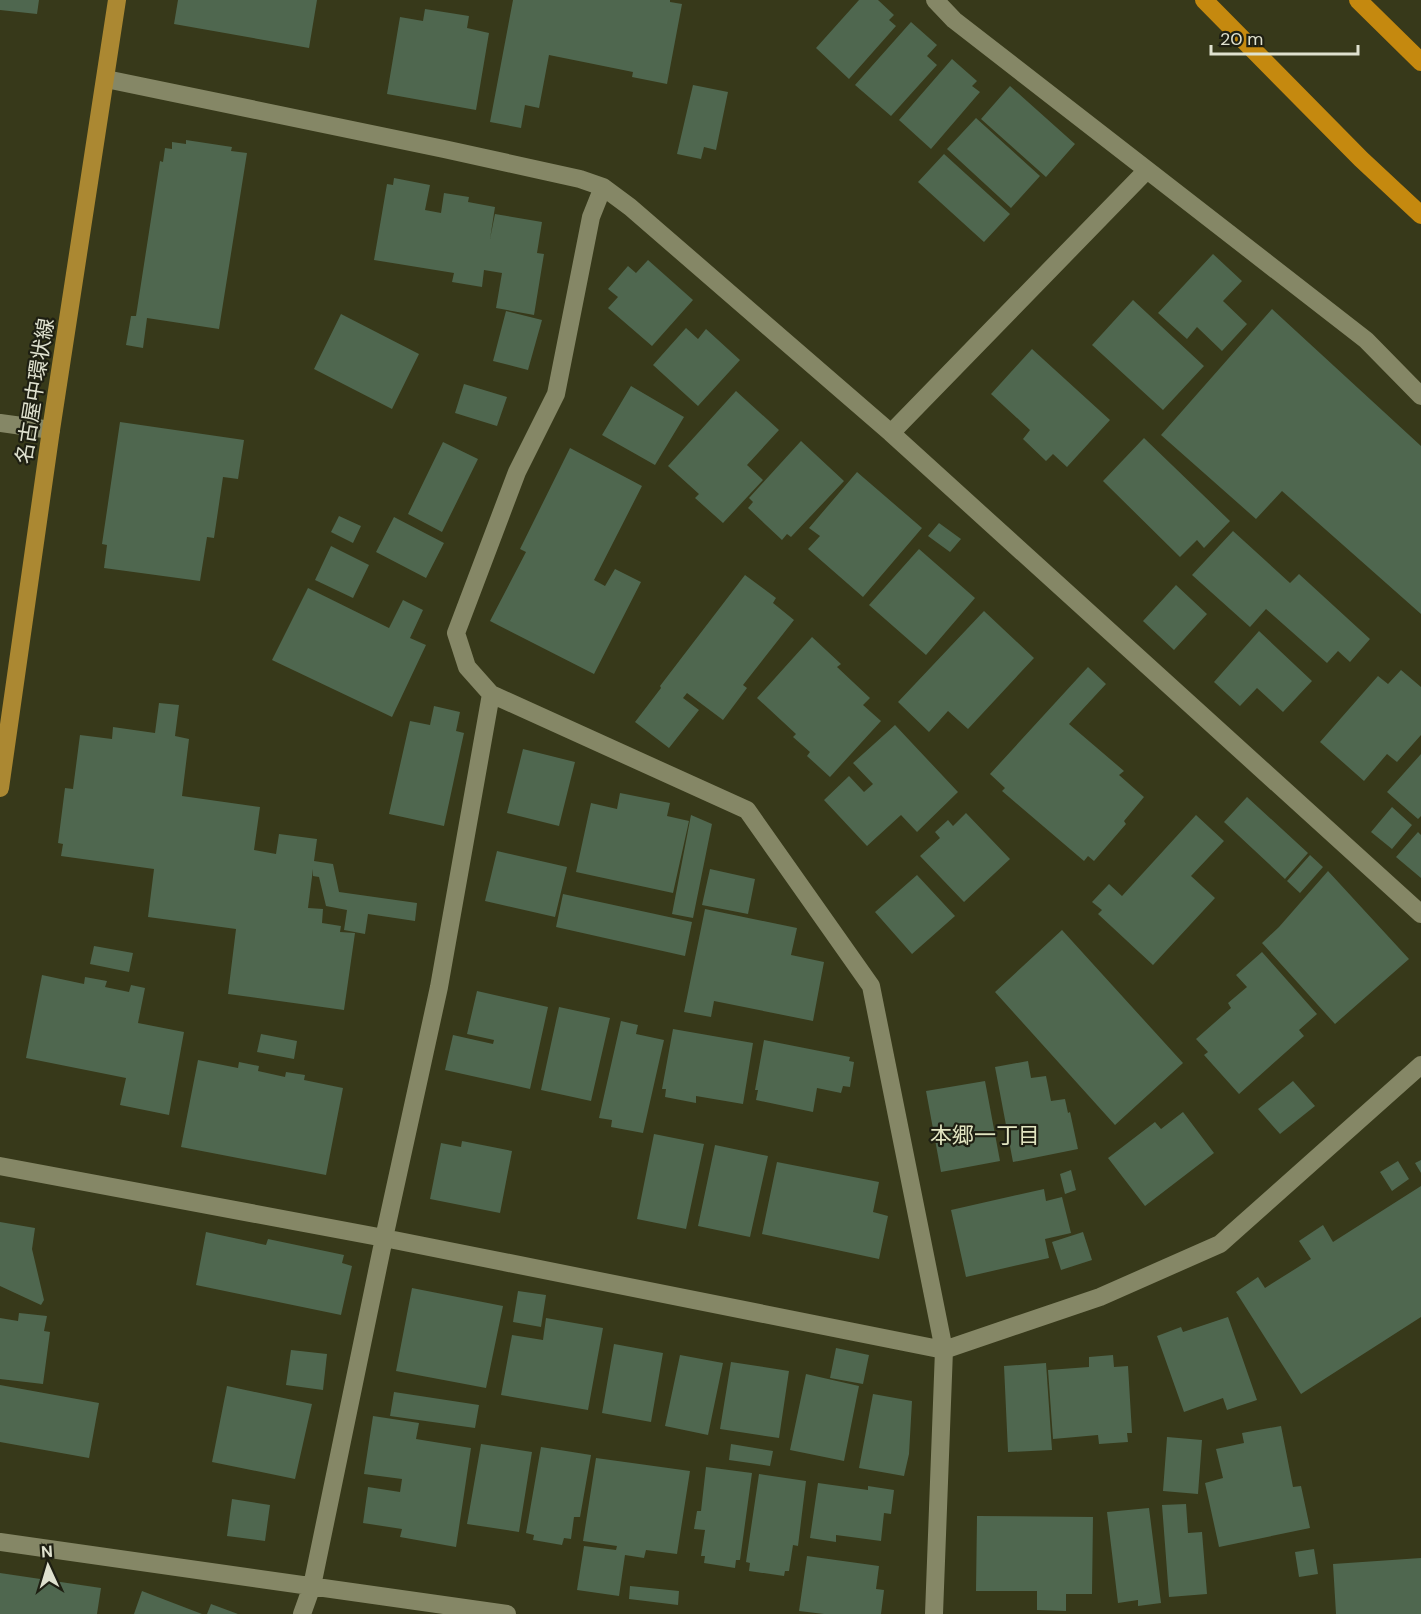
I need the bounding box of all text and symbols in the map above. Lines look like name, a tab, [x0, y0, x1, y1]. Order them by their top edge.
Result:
scale bar	[1211, 18, 1358, 56]
text: 20 m	[1220, 27, 1263, 51]
street label: 名古屋中環状線	[10, 316, 60, 466]
district label: 本郷一丁目	[930, 1121, 1040, 1150]
north arrow	[18, 1536, 78, 1596]
text: N	[40, 1541, 54, 1562]

